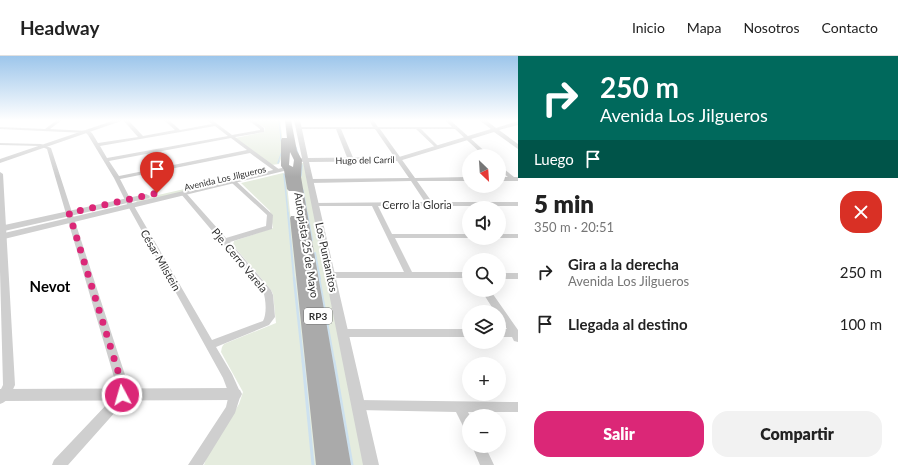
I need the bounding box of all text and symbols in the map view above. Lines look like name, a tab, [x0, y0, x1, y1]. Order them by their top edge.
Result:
text: Headway	[20, 16, 99, 39]
text: Inicio	[632, 19, 665, 36]
text: Mapa	[687, 19, 721, 36]
text: Nosotros	[743, 19, 800, 36]
text: Contacto	[822, 19, 878, 36]
text: 250 m	[600, 70, 679, 104]
icon: right	[534, 72, 586, 124]
text: Avenida Los Jilgueros	[600, 104, 768, 126]
icon: arrive	[582, 148, 604, 170]
north arrow	[462, 149, 506, 193]
map controls	[462, 149, 506, 453]
text: Luego	[534, 150, 574, 168]
pin	[140, 152, 174, 193]
street label: Hugo del Carril	[335, 154, 395, 166]
icon: arrive	[146, 158, 168, 180]
street label: Avenida Los Jilgueros	[183, 163, 267, 193]
text: 5 min	[534, 189, 594, 218]
street label: Autopista 25 de Mayo	[292, 191, 322, 299]
button: close	[840, 191, 882, 233]
street label: Cerro la Gloria	[382, 198, 452, 211]
button: sound	[462, 201, 506, 245]
text: 350 m · 20:51	[534, 219, 614, 235]
street label: Los Puntanitos	[313, 221, 341, 293]
street label: Pje. Cerro Varela	[209, 225, 271, 295]
street label: César Milstein	[138, 227, 184, 293]
button: search	[462, 253, 506, 297]
text: Gira a la derecha	[568, 255, 679, 273]
icon: right	[534, 261, 556, 283]
text: 250 m	[840, 263, 882, 281]
text: Avenida Los Jilgueros	[568, 273, 689, 289]
district label: Nevot	[30, 277, 71, 295]
button: layers	[462, 305, 506, 349]
road number: RP3	[304, 308, 332, 324]
icon: arrive	[534, 313, 556, 335]
text: Llegada al destino	[568, 315, 688, 333]
text: 100 m	[840, 315, 882, 333]
button: +	[462, 357, 506, 401]
position arrow	[101, 374, 143, 416]
button: −	[462, 409, 506, 453]
button: Salir	[534, 411, 704, 457]
button: Compartir	[712, 411, 882, 457]

